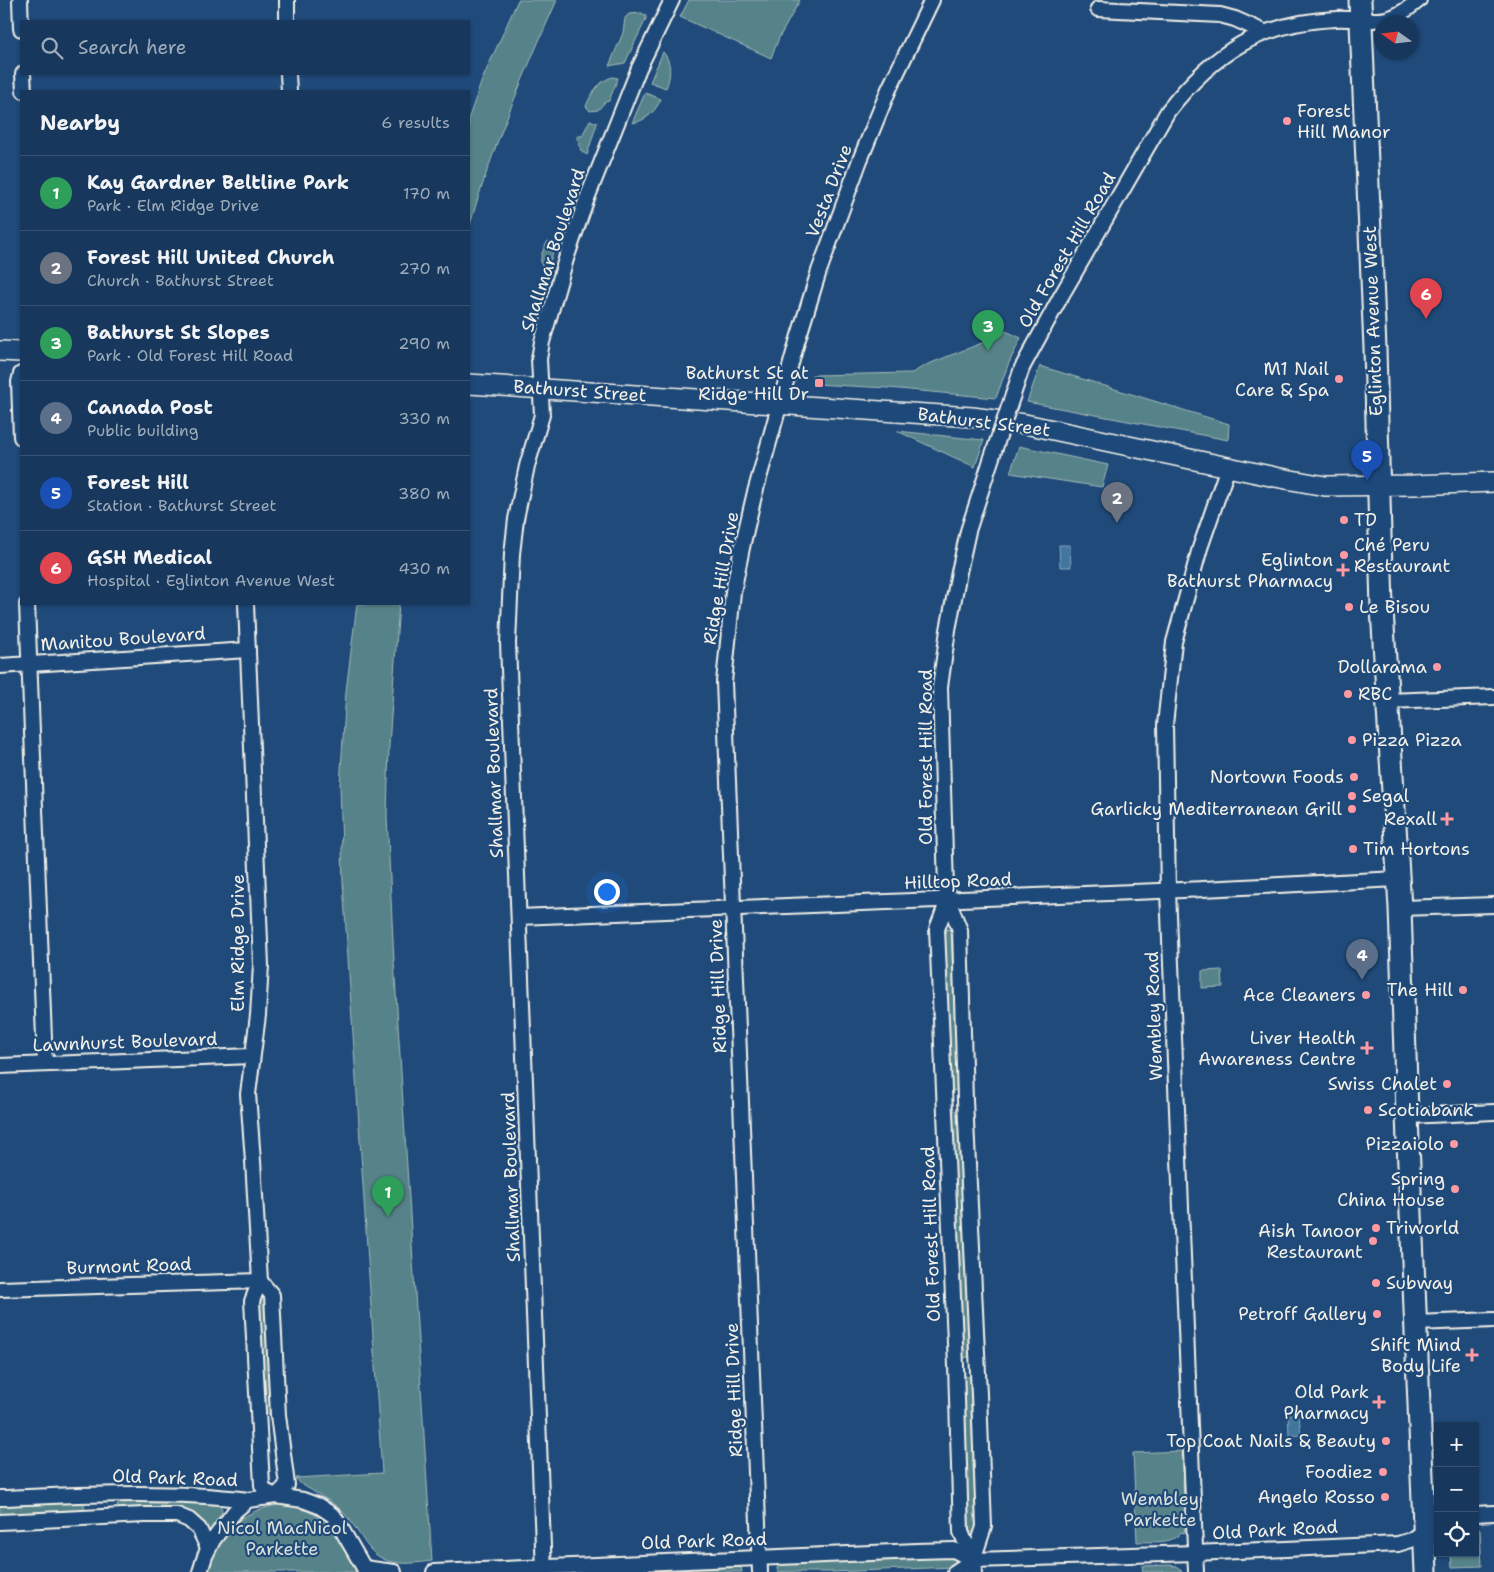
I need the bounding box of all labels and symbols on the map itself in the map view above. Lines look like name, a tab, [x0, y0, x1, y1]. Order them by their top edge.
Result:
north arrow	[1374, 15, 1419, 60]
place label: Forest Hill Manor	[1297, 99, 1390, 144]
marker: Forest Hill Manor	[1281, 115, 1293, 127]
street label: Vesta Drive	[800, 141, 858, 241]
street label: Shallmar Boulevard	[515, 165, 591, 335]
street label: Old Forest Hill Road	[1013, 168, 1121, 332]
street label: Eglinton Avenue West	[1358, 225, 1388, 417]
pin: 6	[1410, 278, 1442, 319]
pin: 3	[972, 310, 1004, 351]
place label: M1 Nail Care & Spa	[1235, 357, 1330, 402]
place label: Bathurst St at Ridge Hill Dr	[686, 361, 809, 406]
marker: M1 Nail Care & Spa	[1333, 373, 1345, 385]
street label: Bathurst Street	[513, 374, 648, 408]
marker: Bathurst St at Ridge Hill Dr	[813, 377, 825, 389]
street label: Bathurst Street	[916, 402, 1052, 442]
pin: 5	[1351, 440, 1383, 481]
pin: 2	[1101, 482, 1133, 523]
place label: TD	[1354, 508, 1377, 532]
street label: Ridge Hill Drive	[697, 510, 745, 646]
marker: TD	[1338, 514, 1350, 526]
place label: Ché Peru Restaurant	[1354, 533, 1450, 578]
place label: Eglinton Bathurst Pharmacy	[1167, 548, 1333, 593]
marker: Ché Peru Restaurant	[1338, 549, 1350, 561]
marker: Eglinton Bathurst Pharmacy	[1337, 564, 1349, 576]
place label: Le Bisou	[1359, 595, 1430, 619]
marker: Le Bisou	[1343, 601, 1355, 613]
street label: Manitou Boulevard	[40, 621, 206, 657]
place label: Dollarama	[1338, 655, 1427, 679]
marker: Dollarama	[1431, 661, 1443, 673]
street label: Old Forest Hill Road	[914, 669, 938, 845]
place label: RBC	[1358, 682, 1392, 706]
street label: Shallmar Boulevard	[479, 687, 509, 859]
marker: RBC	[1342, 688, 1354, 700]
place label: Pizza Pizza	[1362, 728, 1462, 752]
marker: Pizza Pizza	[1346, 734, 1358, 746]
place label: Nortown Foods	[1210, 765, 1344, 789]
marker: Nortown Foods	[1348, 771, 1360, 783]
place label: Segal	[1362, 784, 1410, 808]
marker: Segal	[1346, 790, 1358, 802]
place label: Garlicky Mediterranean Grill	[1090, 797, 1343, 821]
marker: Garlicky Mediterranean Grill	[1346, 803, 1358, 815]
place label: Rexall	[1384, 807, 1438, 831]
marker: Rexall	[1441, 813, 1453, 825]
place label: Tim Hortons	[1363, 837, 1470, 861]
marker: Tim Hortons	[1347, 843, 1359, 855]
street label: Hilltop Road	[904, 867, 1012, 895]
street label: Elm Ridge Drive	[226, 874, 250, 1012]
your location	[594, 879, 620, 905]
street label: Ridge Hill Drive	[704, 918, 732, 1054]
pin: 4	[1346, 939, 1378, 980]
street label: Wembley Road	[1140, 951, 1168, 1081]
place label: The Hill	[1387, 978, 1454, 1002]
place label: Ace Cleaners	[1243, 983, 1356, 1007]
marker: The Hill	[1457, 984, 1469, 996]
marker: Ace Cleaners	[1360, 989, 1372, 1001]
place label: Liver Health Awareness Centre	[1198, 1026, 1356, 1071]
street label: Lawnhurst Boulevard	[32, 1027, 218, 1057]
marker: Liver Health Awareness Centre	[1360, 1041, 1374, 1055]
place label: Swiss Chalet	[1328, 1072, 1437, 1096]
marker: Swiss Chalet	[1441, 1078, 1453, 1090]
street label: Shallmar Boulevard	[496, 1091, 526, 1263]
place label: Scotiabank	[1378, 1098, 1474, 1122]
marker: Scotiabank	[1362, 1104, 1374, 1116]
place label: Pizzaiolo	[1366, 1132, 1444, 1156]
marker: Pizzaiolo	[1448, 1138, 1460, 1150]
street label: Old Forest Hill Road	[916, 1146, 946, 1322]
place label: Spring China House	[1337, 1167, 1445, 1212]
pin: 1	[372, 1176, 404, 1217]
marker: Spring China House	[1449, 1183, 1461, 1195]
place label: Triworld	[1386, 1216, 1459, 1240]
place label: Aish Tanoor Restaurant	[1258, 1219, 1363, 1264]
marker: Triworld	[1370, 1222, 1382, 1234]
marker: Aish Tanoor Restaurant	[1367, 1235, 1379, 1247]
street label: Burmont Road	[66, 1252, 192, 1280]
place label: Subway	[1386, 1271, 1453, 1295]
marker: Subway	[1370, 1277, 1382, 1289]
place label: Petroff Gallery	[1238, 1302, 1367, 1326]
marker: Petroff Gallery	[1371, 1308, 1383, 1320]
street label: Ridge Hill Drive	[720, 1322, 748, 1458]
place label: Shift Mind Body Life	[1370, 1333, 1461, 1378]
marker: Shift Mind Body Life	[1465, 1348, 1479, 1362]
place label: Old Park Pharmacy	[1283, 1380, 1369, 1425]
marker: Old Park Pharmacy	[1373, 1396, 1385, 1408]
place label: Top Coat Nails & Beauty	[1166, 1429, 1376, 1453]
marker: Top Coat Nails & Beauty	[1380, 1435, 1392, 1447]
place label: Foodiez	[1305, 1460, 1373, 1484]
street label: Old Park Road	[112, 1464, 238, 1492]
marker: Foodiez	[1377, 1466, 1389, 1478]
place label: Angelo Rosso	[1257, 1485, 1375, 1509]
park label: Wembley Parkette	[1121, 1487, 1199, 1532]
marker: Angelo Rosso	[1379, 1491, 1391, 1503]
street label: Old Park Road	[1212, 1515, 1338, 1545]
park label: Nicol MacNicol Parkette	[217, 1516, 348, 1561]
street label: Old Park Road	[641, 1527, 767, 1555]

